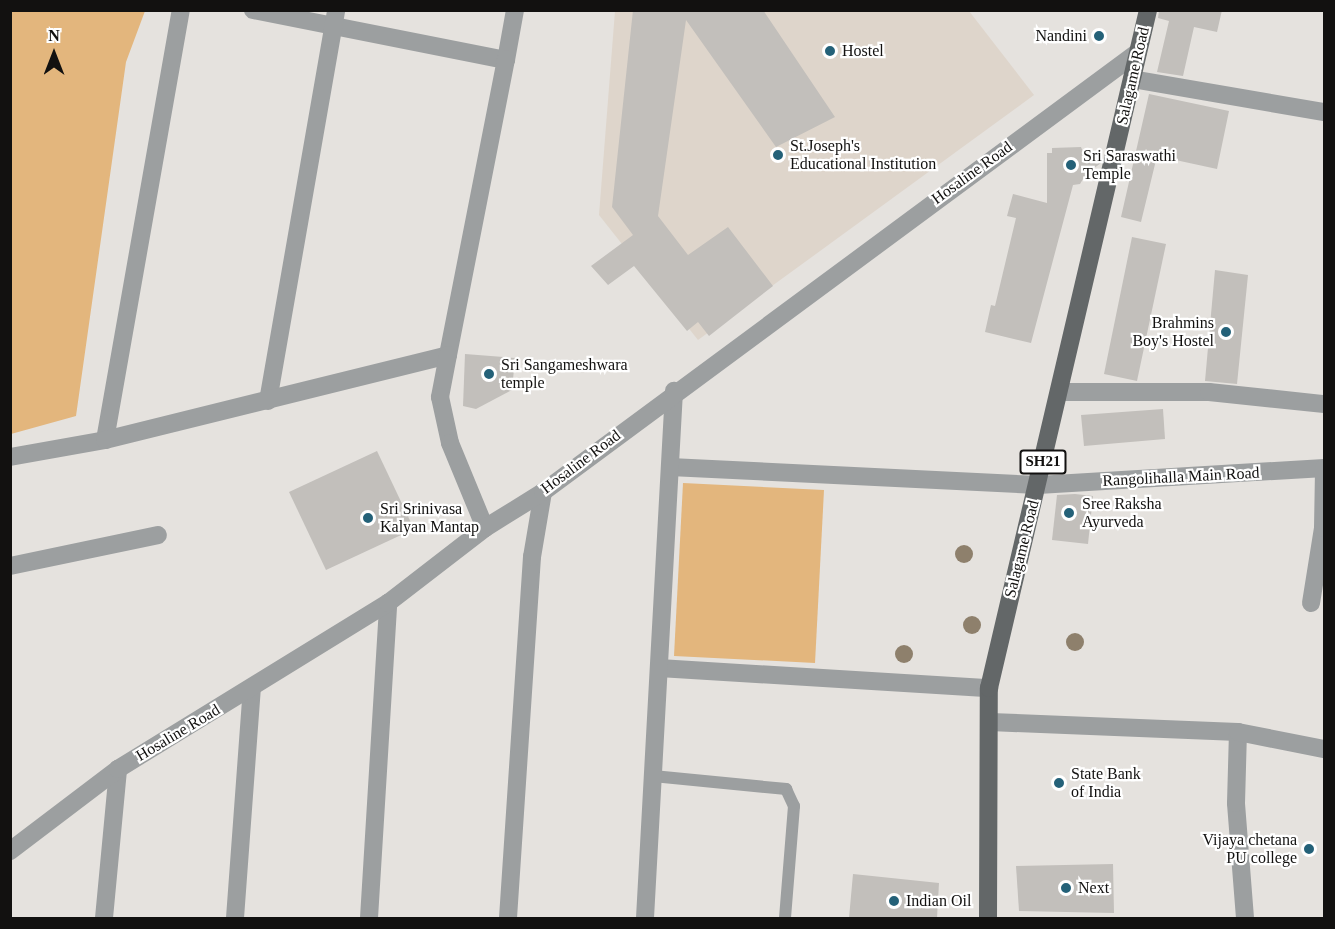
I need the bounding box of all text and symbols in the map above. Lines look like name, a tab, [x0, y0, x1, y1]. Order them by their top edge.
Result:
north arrow	[24, 24, 84, 84]
street label: Salagame Road	[1112, 25, 1154, 127]
place label: Nandini	[1035, 26, 1087, 46]
text: N	[48, 27, 60, 44]
marker: Nandini	[1092, 29, 1106, 43]
place label: Hostel	[842, 41, 884, 61]
marker: Hostel	[823, 44, 837, 58]
place label: St.Joseph's Educational Institution	[790, 136, 936, 174]
street label: Hosaline Road	[928, 137, 1016, 209]
place label: Sri Saraswathi Temple	[1083, 146, 1176, 184]
marker: St.Joseph's Educational Institution	[771, 148, 785, 162]
marker: Sri Saraswathi Temple	[1064, 158, 1078, 172]
place label: Brahmins Boy's Hostel	[1132, 313, 1214, 351]
marker: Brahmins Boy's Hostel	[1219, 325, 1233, 339]
place label: Sri Sangameshwara temple	[501, 355, 628, 393]
marker: Sri Sangameshwara temple	[482, 367, 496, 381]
street label: Hosaline Road	[537, 426, 625, 498]
road number: SH21	[1019, 450, 1067, 474]
street label: Rangolihalla Main Road	[1102, 463, 1260, 491]
place label: Sree Raksha Ayurveda	[1082, 494, 1162, 532]
street label: Salagame Road	[1001, 498, 1043, 600]
place label: Sri Srinivasa Kalyan Mantap	[380, 499, 479, 537]
marker: Sree Raksha Ayurveda	[1060, 504, 1078, 522]
marker: Sri Srinivasa Kalyan Mantap	[361, 511, 375, 525]
street label: Hosaline Road	[132, 700, 224, 766]
place label: State Bank of India	[1071, 764, 1141, 802]
marker: State Bank of India	[1052, 776, 1066, 790]
place label: Vijaya chetana PU college	[1202, 830, 1297, 868]
marker: Vijaya chetana PU college	[1302, 842, 1316, 856]
place label: Next	[1078, 878, 1109, 898]
marker: Next	[1059, 881, 1073, 895]
place label: Indian Oil	[906, 891, 971, 911]
marker: Indian Oil	[887, 894, 901, 908]

